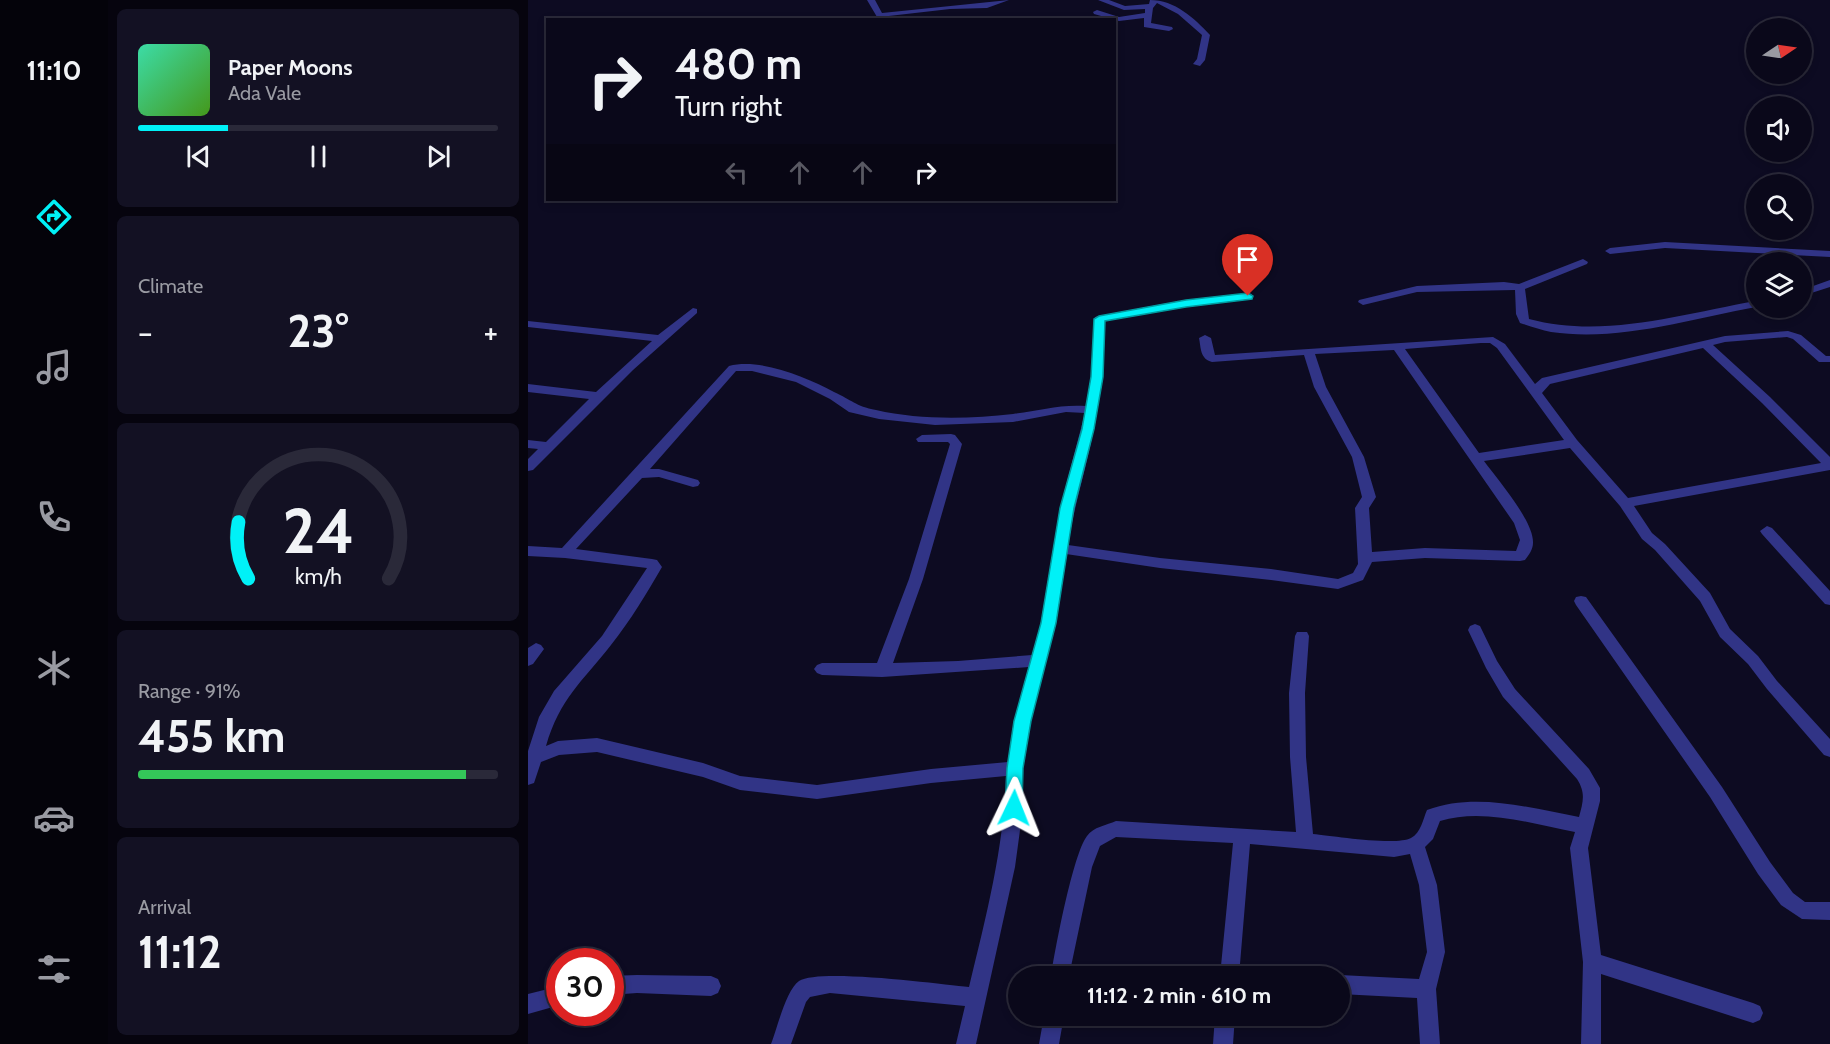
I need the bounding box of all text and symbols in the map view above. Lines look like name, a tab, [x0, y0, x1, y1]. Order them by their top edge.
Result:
north arrow	[1746, 18, 1812, 84]
map controls	[1746, 18, 1812, 318]
text: 480 m	[675, 38, 802, 90]
icon: right	[576, 42, 654, 120]
text: 11:10	[27, 54, 81, 87]
text: Paper Moons	[228, 54, 352, 81]
text: Ada Vale	[228, 81, 301, 105]
text: Turn right	[675, 90, 782, 123]
button: sound	[1746, 96, 1812, 162]
icon: previous	[182, 140, 215, 173]
icon: pause	[302, 140, 335, 173]
icon: next	[422, 140, 455, 173]
icon: left	[720, 156, 753, 189]
icon: ahead	[783, 156, 816, 189]
icon: ahead	[846, 156, 879, 189]
icon: right	[909, 156, 942, 189]
button: search	[1746, 174, 1812, 240]
icon: directions	[33, 196, 75, 238]
pin	[1222, 234, 1273, 296]
icon: arrive	[1231, 243, 1264, 276]
button: layers	[1746, 252, 1812, 318]
text: Climate	[138, 274, 203, 298]
text: 23°	[287, 304, 349, 358]
text: −	[138, 312, 153, 352]
text: +	[483, 312, 498, 352]
icon: music	[33, 346, 75, 388]
text: 24	[282, 493, 354, 569]
icon: phone	[33, 496, 75, 538]
text: km/h	[295, 563, 341, 589]
icon: climate	[33, 647, 75, 689]
text: Range · 91%	[138, 679, 241, 703]
text: 455 km	[138, 709, 285, 763]
position arrow	[982, 776, 1046, 840]
icon: car	[33, 797, 75, 839]
text: Arrival	[138, 895, 191, 919]
text: 11:12	[138, 925, 222, 979]
icon: filters	[33, 948, 75, 990]
speed limit sign: 30	[546, 948, 624, 1026]
text: 11:12 · 2 min · 610 m	[1087, 982, 1271, 1009]

